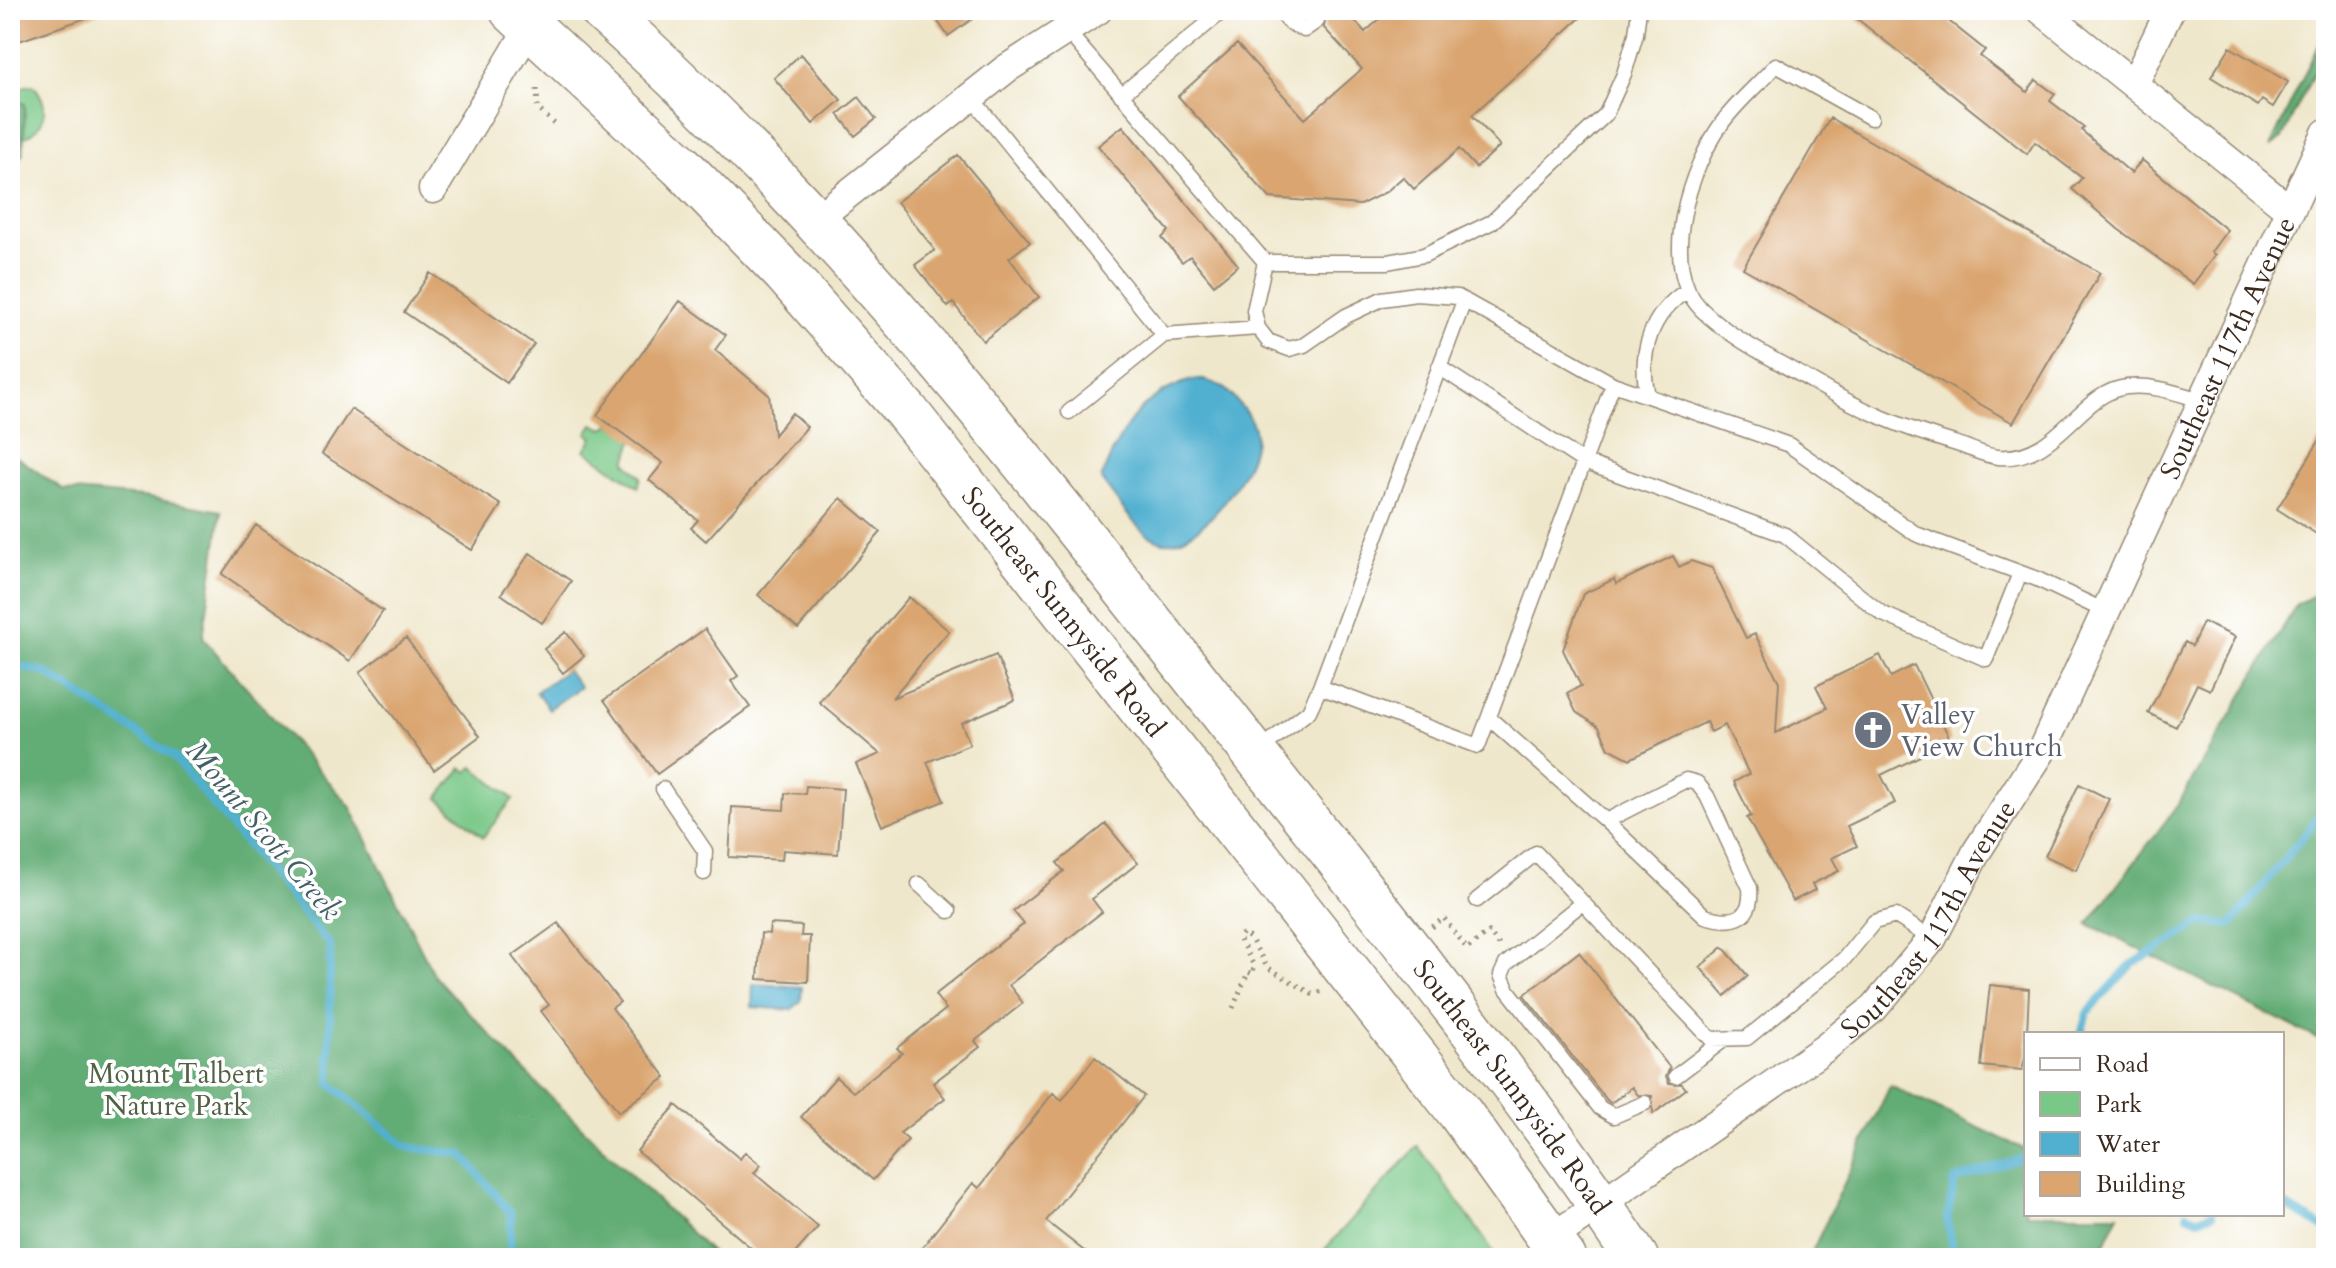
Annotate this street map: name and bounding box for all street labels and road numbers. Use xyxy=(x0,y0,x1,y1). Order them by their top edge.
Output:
street label: Southeast 117th Avenue xyxy=(2151,211,2305,486)
street label: Southeast Sunnyside Road xyxy=(953,479,1174,745)
street label: Southeast 117th Avenue xyxy=(1833,793,2025,1048)
street label: Southeast Sunnyside Road xyxy=(1404,952,1619,1223)

